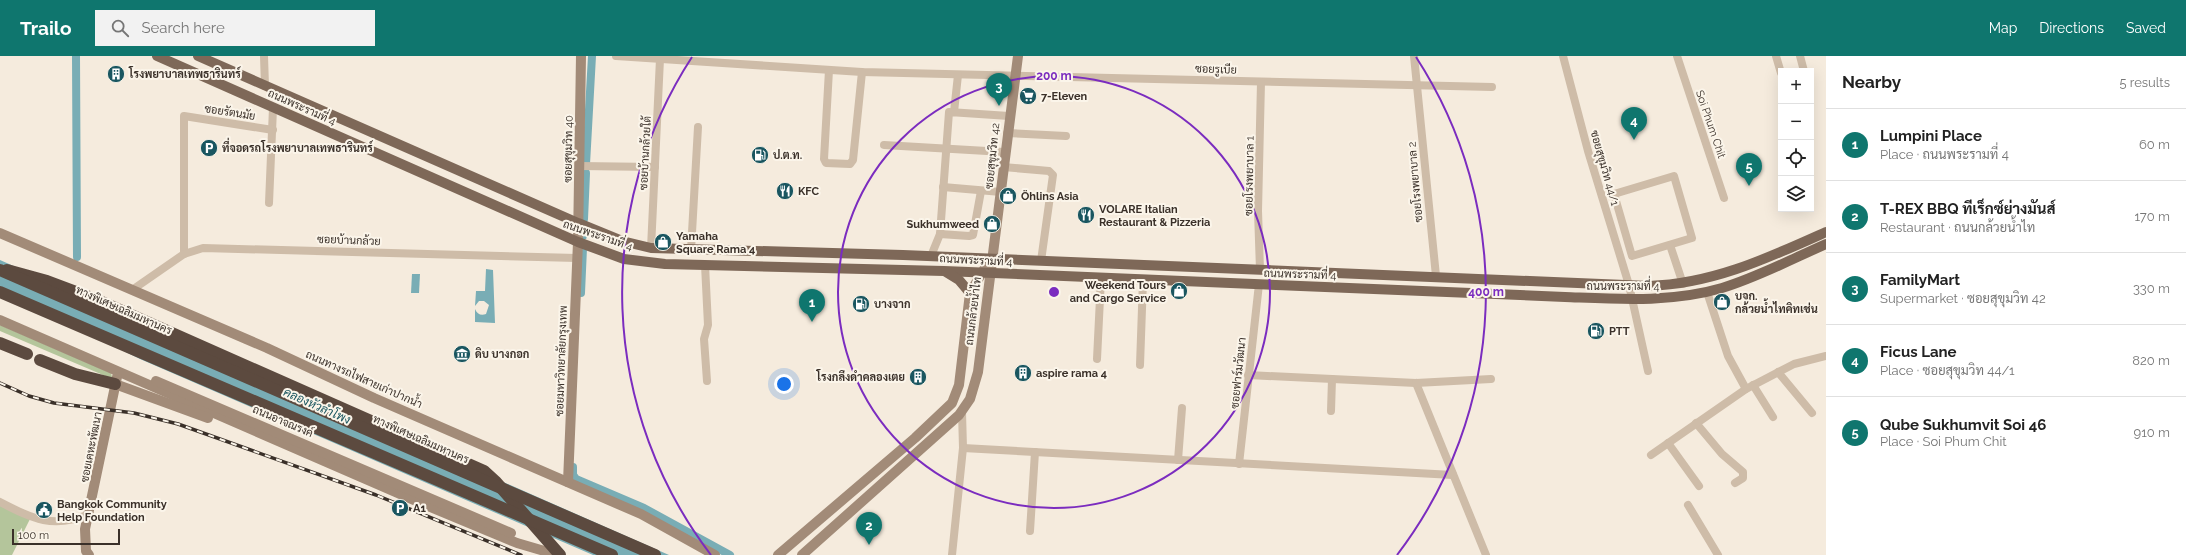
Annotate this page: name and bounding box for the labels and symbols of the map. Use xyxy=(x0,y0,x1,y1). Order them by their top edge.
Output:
street label: ซอยรูเบีย xyxy=(1195,60,1237,78)
building icon: โรงพยาบาลเทพธารินทร์ xyxy=(106,64,126,84)
place label: โรงพยาบาลเทพธารินทร์ xyxy=(128,66,242,81)
text: 200 m xyxy=(1036,69,1072,83)
pin: 3 xyxy=(986,73,1012,106)
street label: ถนนพระรามที่ 4 xyxy=(266,82,340,128)
supermarket icon: 7-Eleven xyxy=(1018,86,1038,106)
street label: Soi Phum Chit xyxy=(1693,88,1728,160)
place label: 7-Eleven xyxy=(1041,90,1087,103)
street label: ซอยรัตนมัย xyxy=(203,101,257,123)
pin: 4 xyxy=(1621,107,1647,140)
street label: ซอยสุขุมวิท 40 xyxy=(561,115,578,183)
street label: ซอยบ้านกล้วยใต้ xyxy=(635,115,654,191)
street label: ซอยสุขุมวิท 42 xyxy=(983,122,1004,190)
street label: ซอยสุขุมวิท 44/1 xyxy=(1586,129,1622,208)
street label: ซอยโรงพยาบาล 1 xyxy=(1240,136,1257,216)
place label: ที่จอดรถโรงพยาบาลเทพธารินทร์ xyxy=(222,137,374,155)
parking icon: ที่จอดรถโรงพยาบาลเทพธารินทร์ xyxy=(199,138,219,158)
street label: ซอยโรงพยาบาล 2 xyxy=(1403,141,1425,223)
fuel station icon: ป.ต.ท. xyxy=(750,145,770,165)
place label: ป.ต.ท. xyxy=(773,149,802,162)
pin: 5 xyxy=(1736,153,1762,186)
restaurant icon: KFC xyxy=(775,181,795,201)
place label: KFC xyxy=(798,185,820,198)
shop icon: Öhlins Asia xyxy=(998,186,1018,206)
place label: Öhlins Asia xyxy=(1021,189,1079,203)
place label: VOLARE Italian Restaurant & Pizzeria xyxy=(1099,203,1210,229)
restaurant icon: VOLARE Italian Restaurant & Pizzeria xyxy=(1076,205,1096,225)
street label: ถนนพระรามที่ 4 xyxy=(561,213,636,253)
shop icon: Sukhumweed xyxy=(982,214,1002,234)
place label: Sukhumweed xyxy=(906,218,979,231)
place label: Yamaha Square Rama 4 xyxy=(676,230,755,256)
street label: ซอยบ้านกล้วย xyxy=(317,232,381,248)
shop icon: Yamaha Square Rama 4 xyxy=(653,232,673,252)
street label: ถนนพระรามที่ 4 xyxy=(939,247,1013,269)
street label: ถนนพระรามที่ 4 xyxy=(1263,262,1337,282)
street label: ถนนกล้วยน้ำไท xyxy=(958,275,984,346)
street label: ถนนพระรามที่ 4 xyxy=(1587,275,1659,293)
place label: Weekend Tours and Cargo Service xyxy=(1070,279,1167,305)
shop icon: Weekend Tours and Cargo Service xyxy=(1169,281,1189,301)
street label: ทางพิเศษเฉลิมมหานคร xyxy=(74,283,174,338)
centre of rings xyxy=(1047,285,1061,299)
text: 400 m xyxy=(1468,285,1504,299)
pin: 1 xyxy=(799,289,825,322)
place label: บจก. กล้วยน้ำไทคิทเช่น xyxy=(1735,290,1818,316)
shop icon: บจก. กล้วยน้ำไทคิทเช่น xyxy=(1712,292,1732,312)
fuel station icon: บางจาก xyxy=(851,294,871,314)
place label: บางจาก xyxy=(874,298,911,311)
street label: ซอยมหาวิทยาลัยกรุงเทพ xyxy=(552,305,572,417)
fuel station icon: PTT xyxy=(1586,321,1606,341)
place label: PTT xyxy=(1609,325,1630,338)
street label: ซอยฟาร์มวัฒนา xyxy=(1226,336,1249,410)
street label: ถนนทางรถไฟสายเก่าปากน้ำ xyxy=(304,343,426,411)
museum icon: ดิบ บางกอก xyxy=(452,344,472,364)
place label: ดิบ บางกอก xyxy=(475,347,529,361)
building icon: aspire rama 4 xyxy=(1013,363,1033,383)
building icon: โรงกลึงดำคลองเตย xyxy=(908,367,928,387)
place label: aspire rama 4 xyxy=(1036,367,1107,380)
place label: โรงกลึงดำคลองเตย xyxy=(816,369,905,384)
your location xyxy=(774,374,794,394)
water label: คลองหัวลำโพง xyxy=(281,384,354,427)
street label: ถนนอาจณรงค์ xyxy=(251,401,316,440)
street label: ซอยเคหะพัฒนา xyxy=(77,410,105,484)
street label: ทางพิเศษเฉลิมมหานคร xyxy=(371,412,471,467)
place label: Bangkok Community Help Foundation xyxy=(57,498,167,524)
parking icon: A1 xyxy=(390,498,410,518)
public building icon: Bangkok Community Help Foundation xyxy=(34,500,54,520)
place label: A1 xyxy=(413,502,426,515)
pin: 2 xyxy=(856,512,882,545)
scale bar xyxy=(12,527,120,546)

